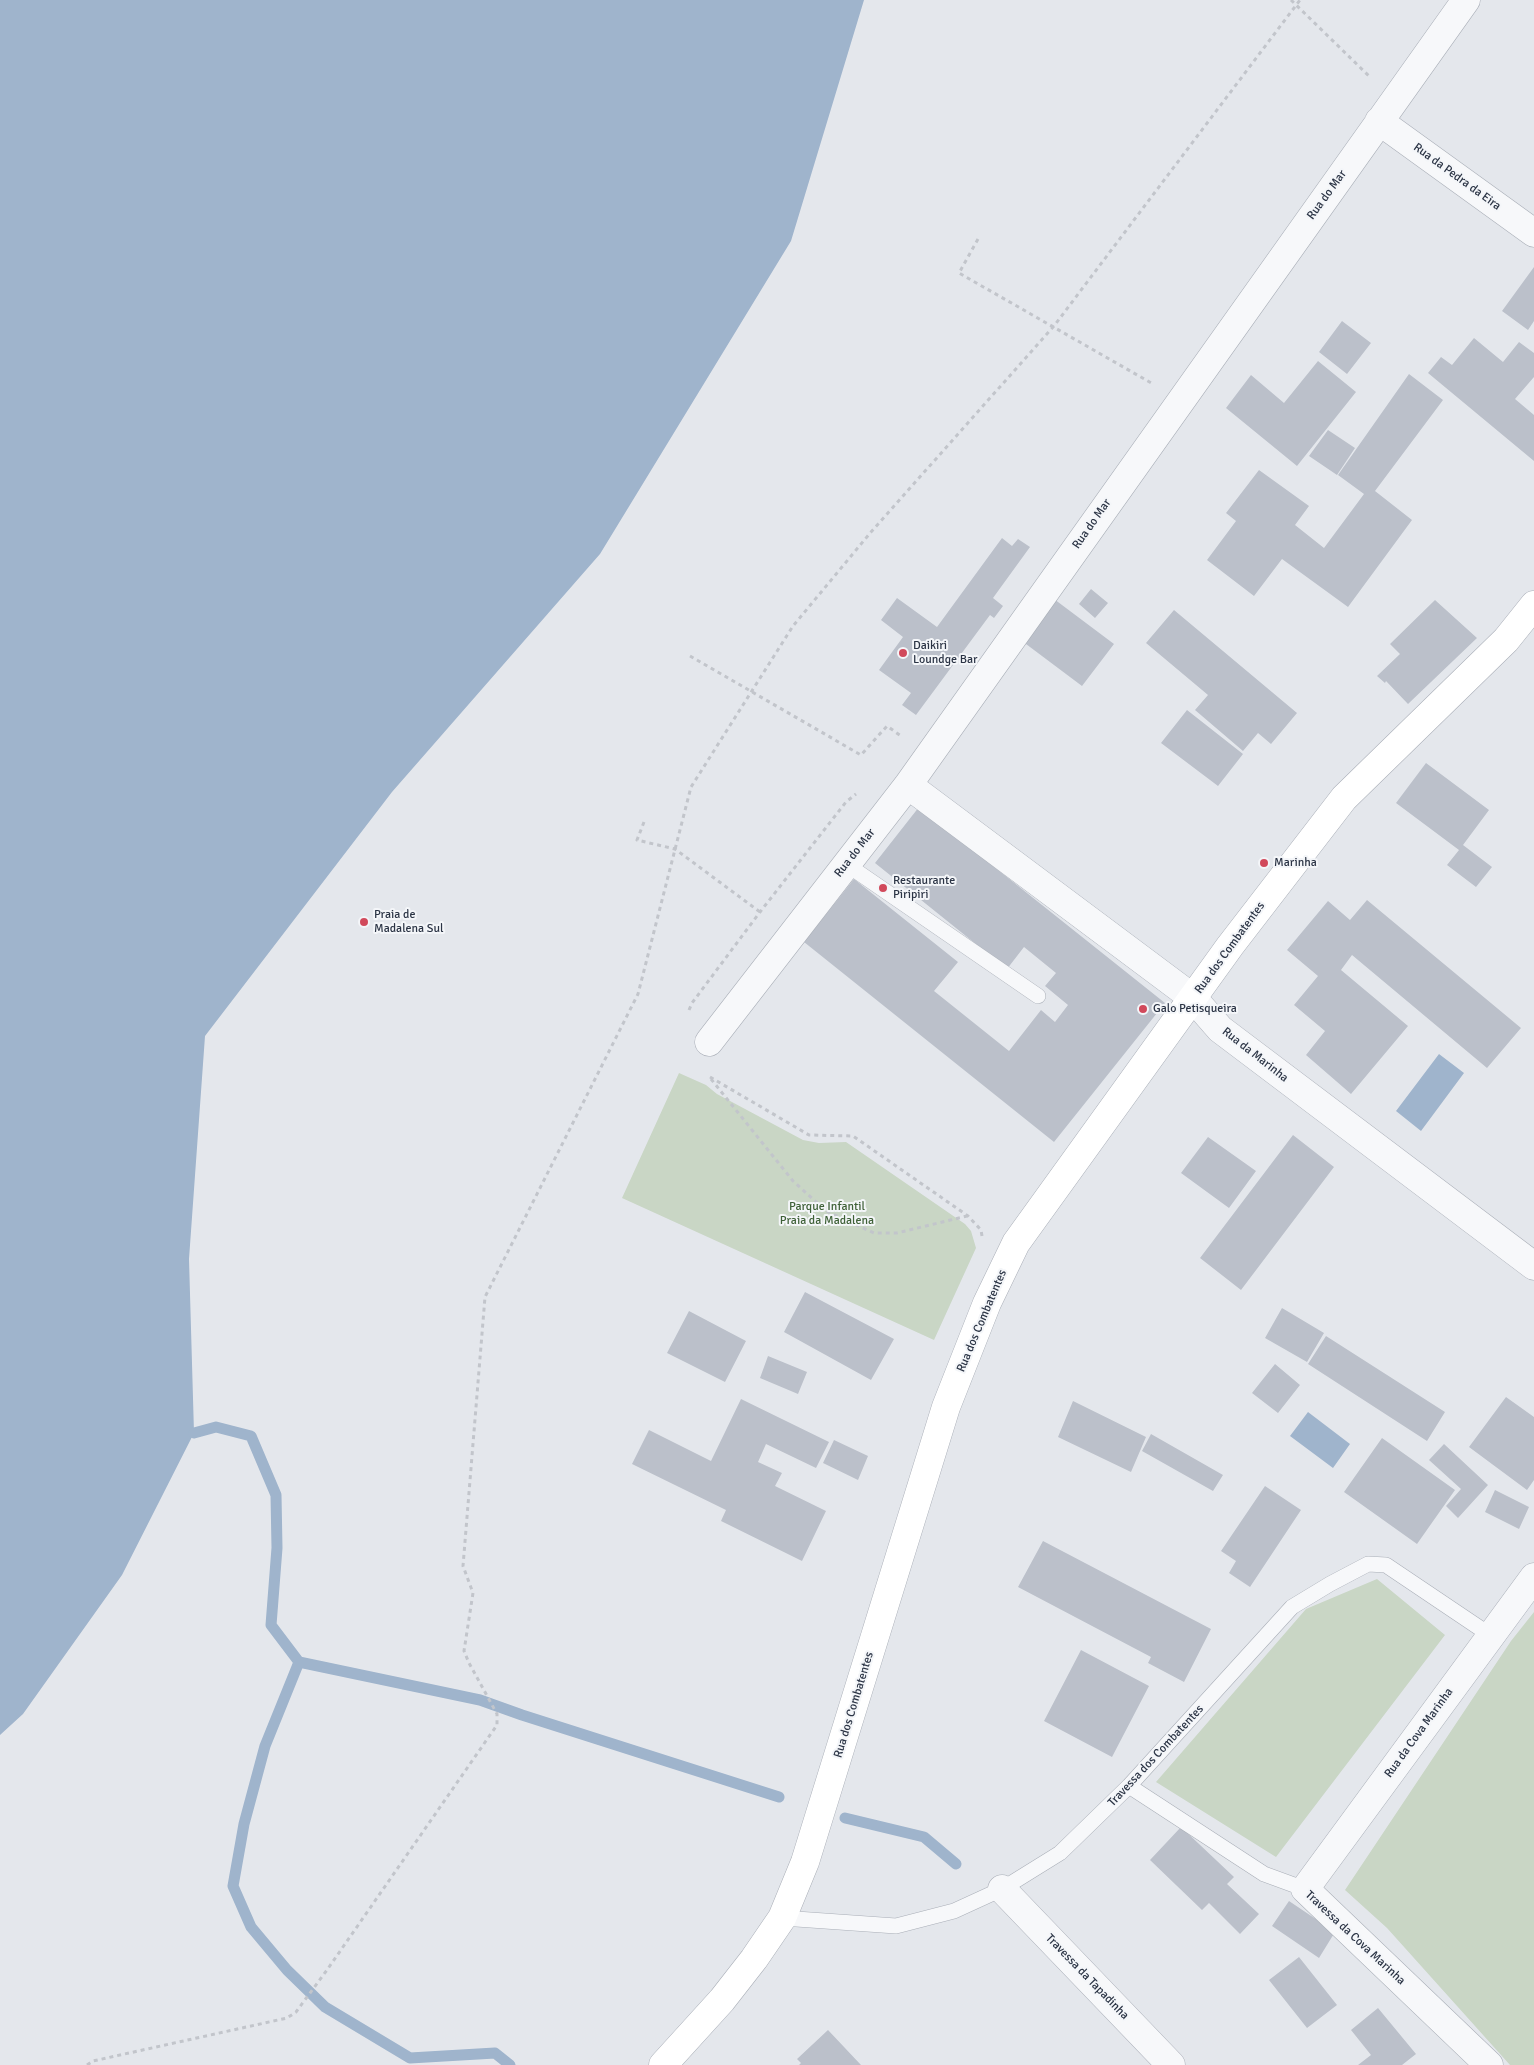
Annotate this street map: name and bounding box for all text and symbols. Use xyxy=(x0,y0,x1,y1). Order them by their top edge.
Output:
street label: Rua da Pedra da Eira xyxy=(1410,140,1504,214)
street label: Rua do Mar xyxy=(1304,167,1350,223)
street label: Rua do Mar xyxy=(1070,496,1114,552)
place label: Daikiri Loundge Bar xyxy=(913,639,977,667)
marker: Daikiri Loundge Bar xyxy=(897,647,909,659)
street label: Rua do Mar xyxy=(832,826,878,880)
place label: Marinha xyxy=(1274,856,1317,870)
marker: Marinha xyxy=(1258,857,1270,869)
place label: Restaurante Piripiri xyxy=(893,874,955,902)
marker: Restaurante Piripiri xyxy=(877,882,889,894)
street label: Rua dos Combatentes xyxy=(1192,899,1268,997)
place label: Praia de Madalena Sul xyxy=(374,908,444,936)
marker: Praia de Madalena Sul xyxy=(358,916,370,928)
place label: Galo Petisqueira xyxy=(1153,1002,1237,1016)
marker: Galo Petisqueira xyxy=(1137,1003,1149,1015)
street label: Rua da Marinha xyxy=(1219,1025,1291,1085)
park label: Parque Infantil Praia da Madalena xyxy=(780,1200,874,1228)
street label: Rua dos Combatentes xyxy=(954,1268,1010,1374)
street label: Rua dos Combatentes xyxy=(831,1650,877,1760)
street label: Rua da Cova Marinha xyxy=(1382,1685,1456,1781)
street label: Travessa dos Combatentes xyxy=(1105,1702,1207,1810)
street label: Travessa da Cova Marinha xyxy=(1302,1888,1408,1988)
street label: Travessa da Tapadinha xyxy=(1042,1931,1132,2023)

